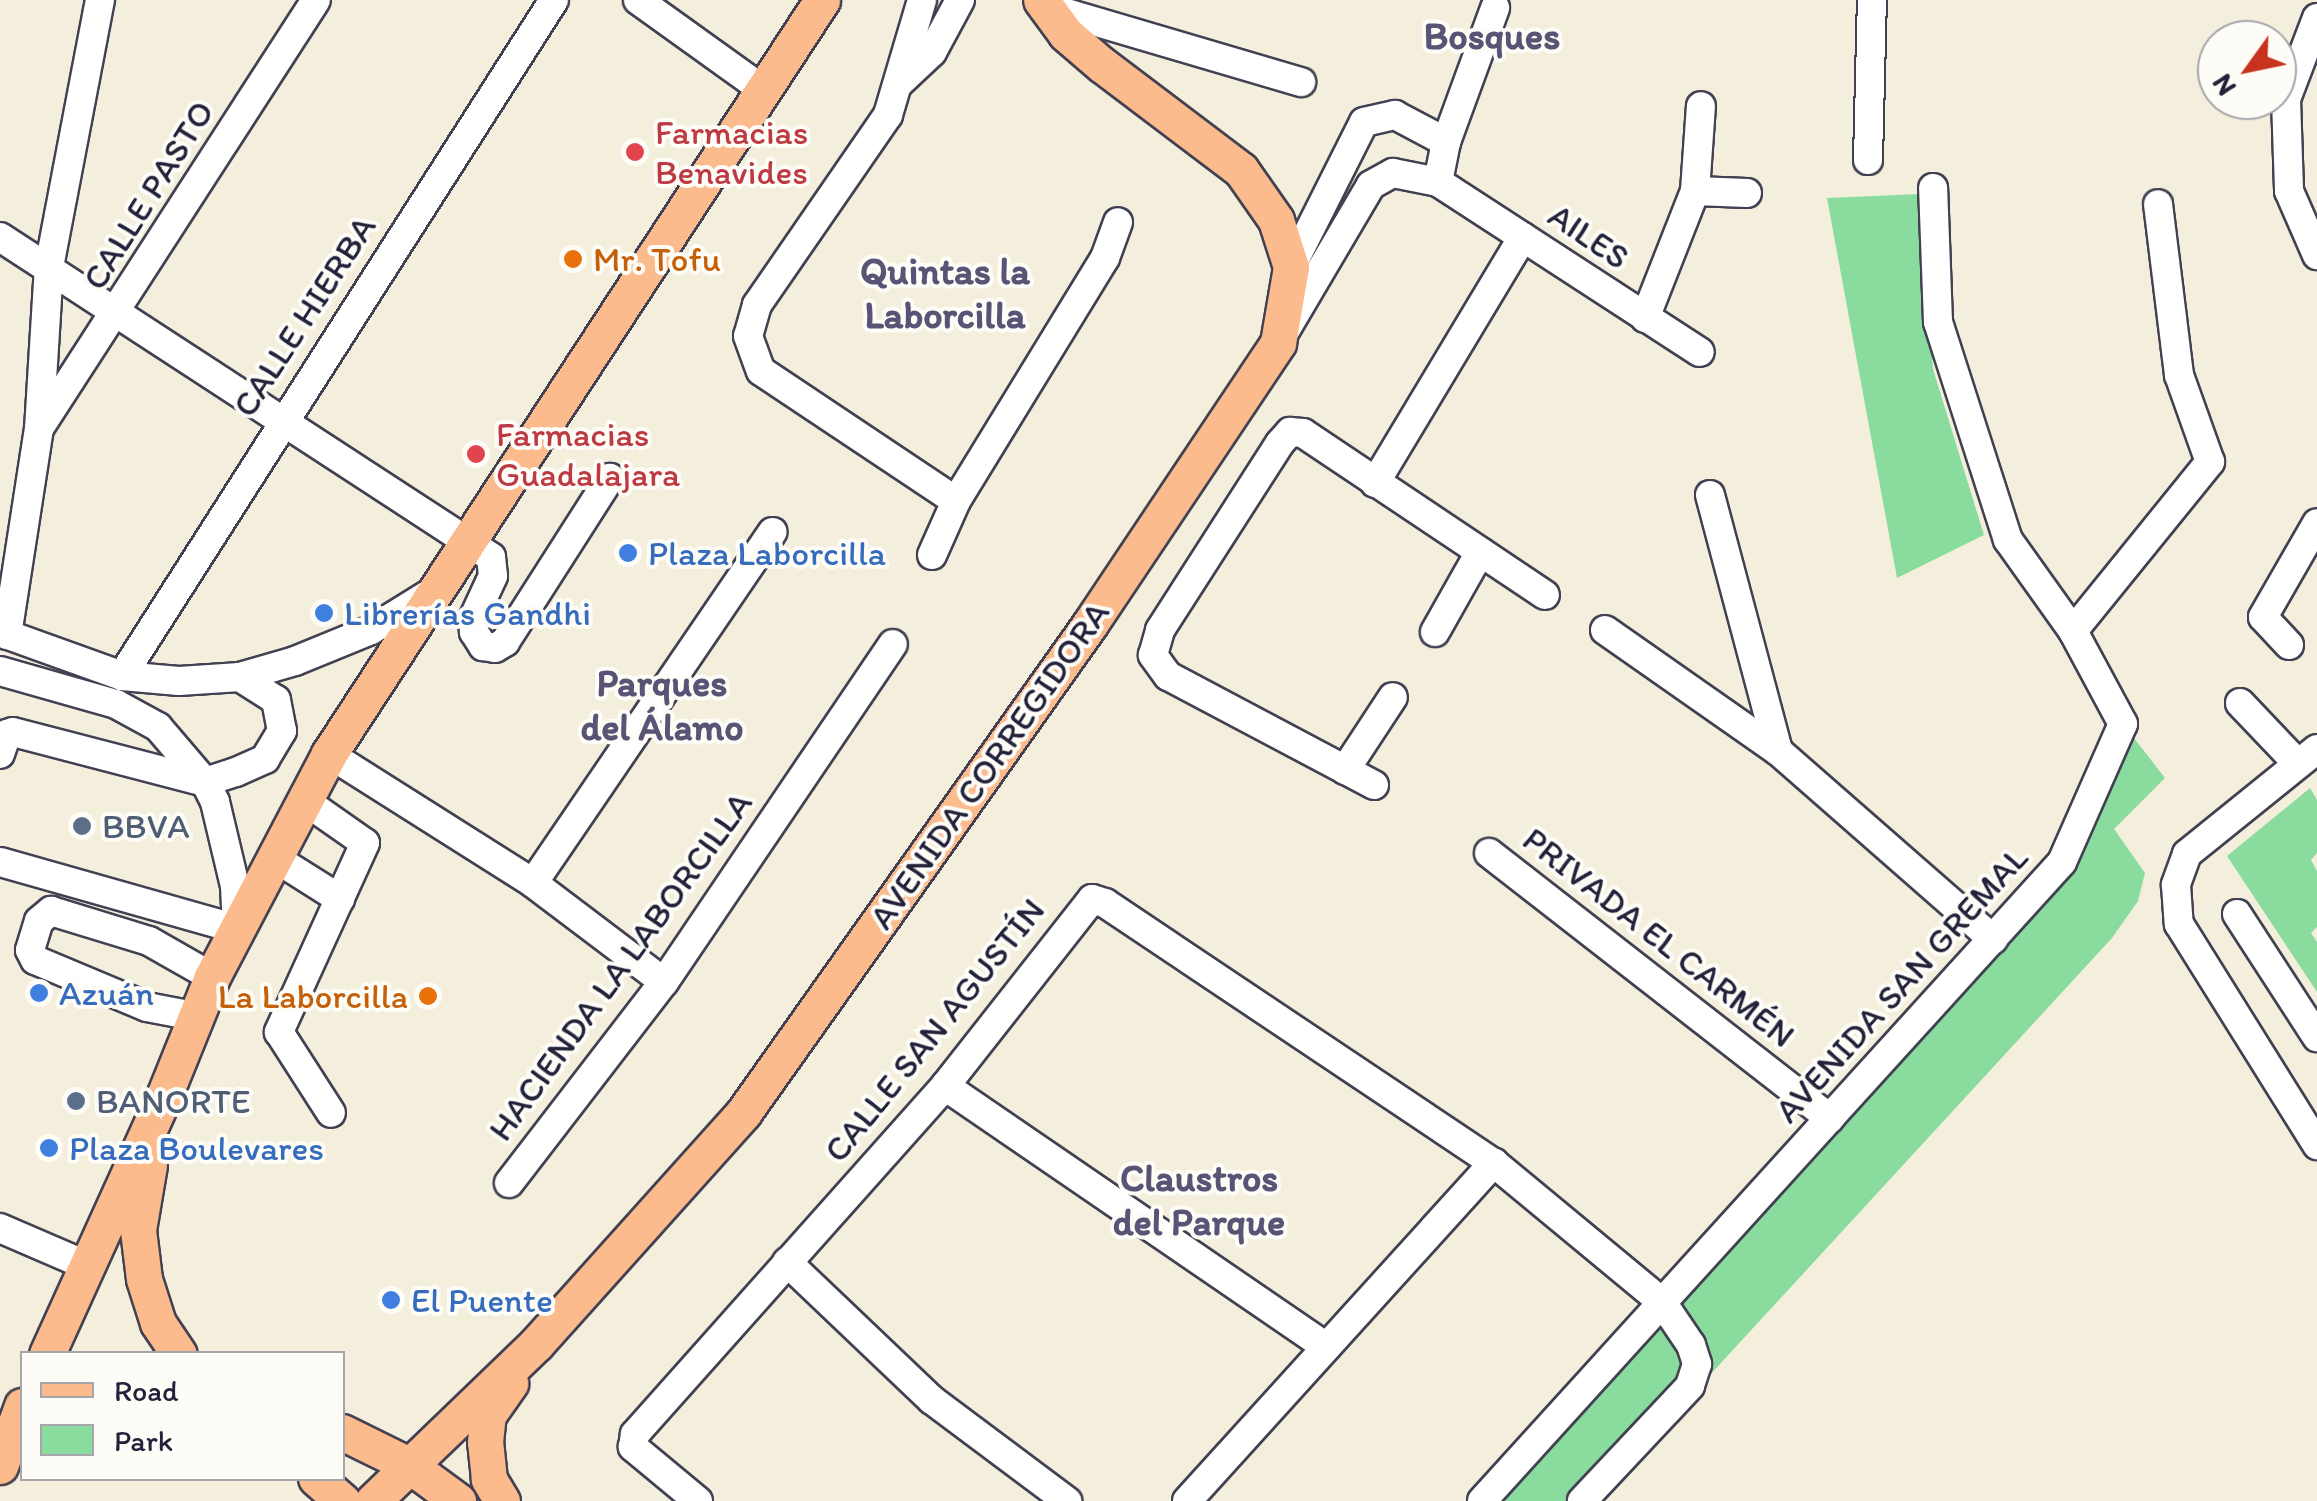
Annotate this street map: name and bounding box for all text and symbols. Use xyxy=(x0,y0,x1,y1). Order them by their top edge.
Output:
district label: Bosques xyxy=(1424,14,1560,60)
north arrow xyxy=(2197,20,2297,120)
text: N xyxy=(2204,68,2243,102)
street label: CALLE PASTO xyxy=(74,93,222,297)
place label: Farmacias Benavides xyxy=(655,111,808,193)
marker: Farmacias Benavides xyxy=(624,141,646,163)
street label: AILES xyxy=(1541,194,1637,278)
street label: CALLE HIERBA xyxy=(223,207,385,425)
place label: Mr. Tofu xyxy=(593,238,717,280)
marker: Mr. Tofu xyxy=(562,248,584,270)
district label: Quintas la Laborcilla xyxy=(860,249,1030,338)
place label: Farmacias Guadalajara xyxy=(496,413,680,495)
marker: Farmacias Guadalajara xyxy=(465,443,487,465)
place label: Plaza Laborcilla xyxy=(648,532,886,574)
marker: Plaza Laborcilla xyxy=(617,542,639,564)
place label: Librerías Gandhi xyxy=(344,592,592,634)
street label: AVENIDA CORREGIDORA xyxy=(860,593,1118,937)
marker: Librerías Gandhi xyxy=(313,602,335,624)
district label: Parques del Álamo xyxy=(581,661,743,751)
street label: HACIENDA LA LABORCILLA xyxy=(478,782,762,1150)
place label: BBVA xyxy=(102,805,190,847)
marker: BBVA xyxy=(71,815,93,837)
street label: PRIVADA EL CARMÉN xyxy=(1515,818,1803,1056)
street label: AVENIDA SAN GREMAL xyxy=(1766,837,2036,1131)
street label: CALLE SAN AGUSTÍN xyxy=(815,890,1053,1170)
place label: Azuán xyxy=(59,972,154,1014)
place label: La Laborcilla xyxy=(216,975,408,1017)
marker: Azuán xyxy=(28,982,50,1004)
marker: La Laborcilla xyxy=(417,985,439,1007)
place label: BANORTE xyxy=(96,1080,250,1122)
marker: BANORTE xyxy=(65,1090,87,1112)
place label: Plaza Boulevares xyxy=(69,1127,325,1169)
marker: Plaza Boulevares xyxy=(38,1137,60,1159)
district label: Claustros del Parque xyxy=(1113,1156,1285,1246)
place label: El Puente xyxy=(411,1279,554,1321)
marker: El Puente xyxy=(380,1289,402,1311)
legend xyxy=(20,1351,345,1481)
text: Road xyxy=(114,1372,179,1409)
text: Park xyxy=(114,1422,173,1459)

